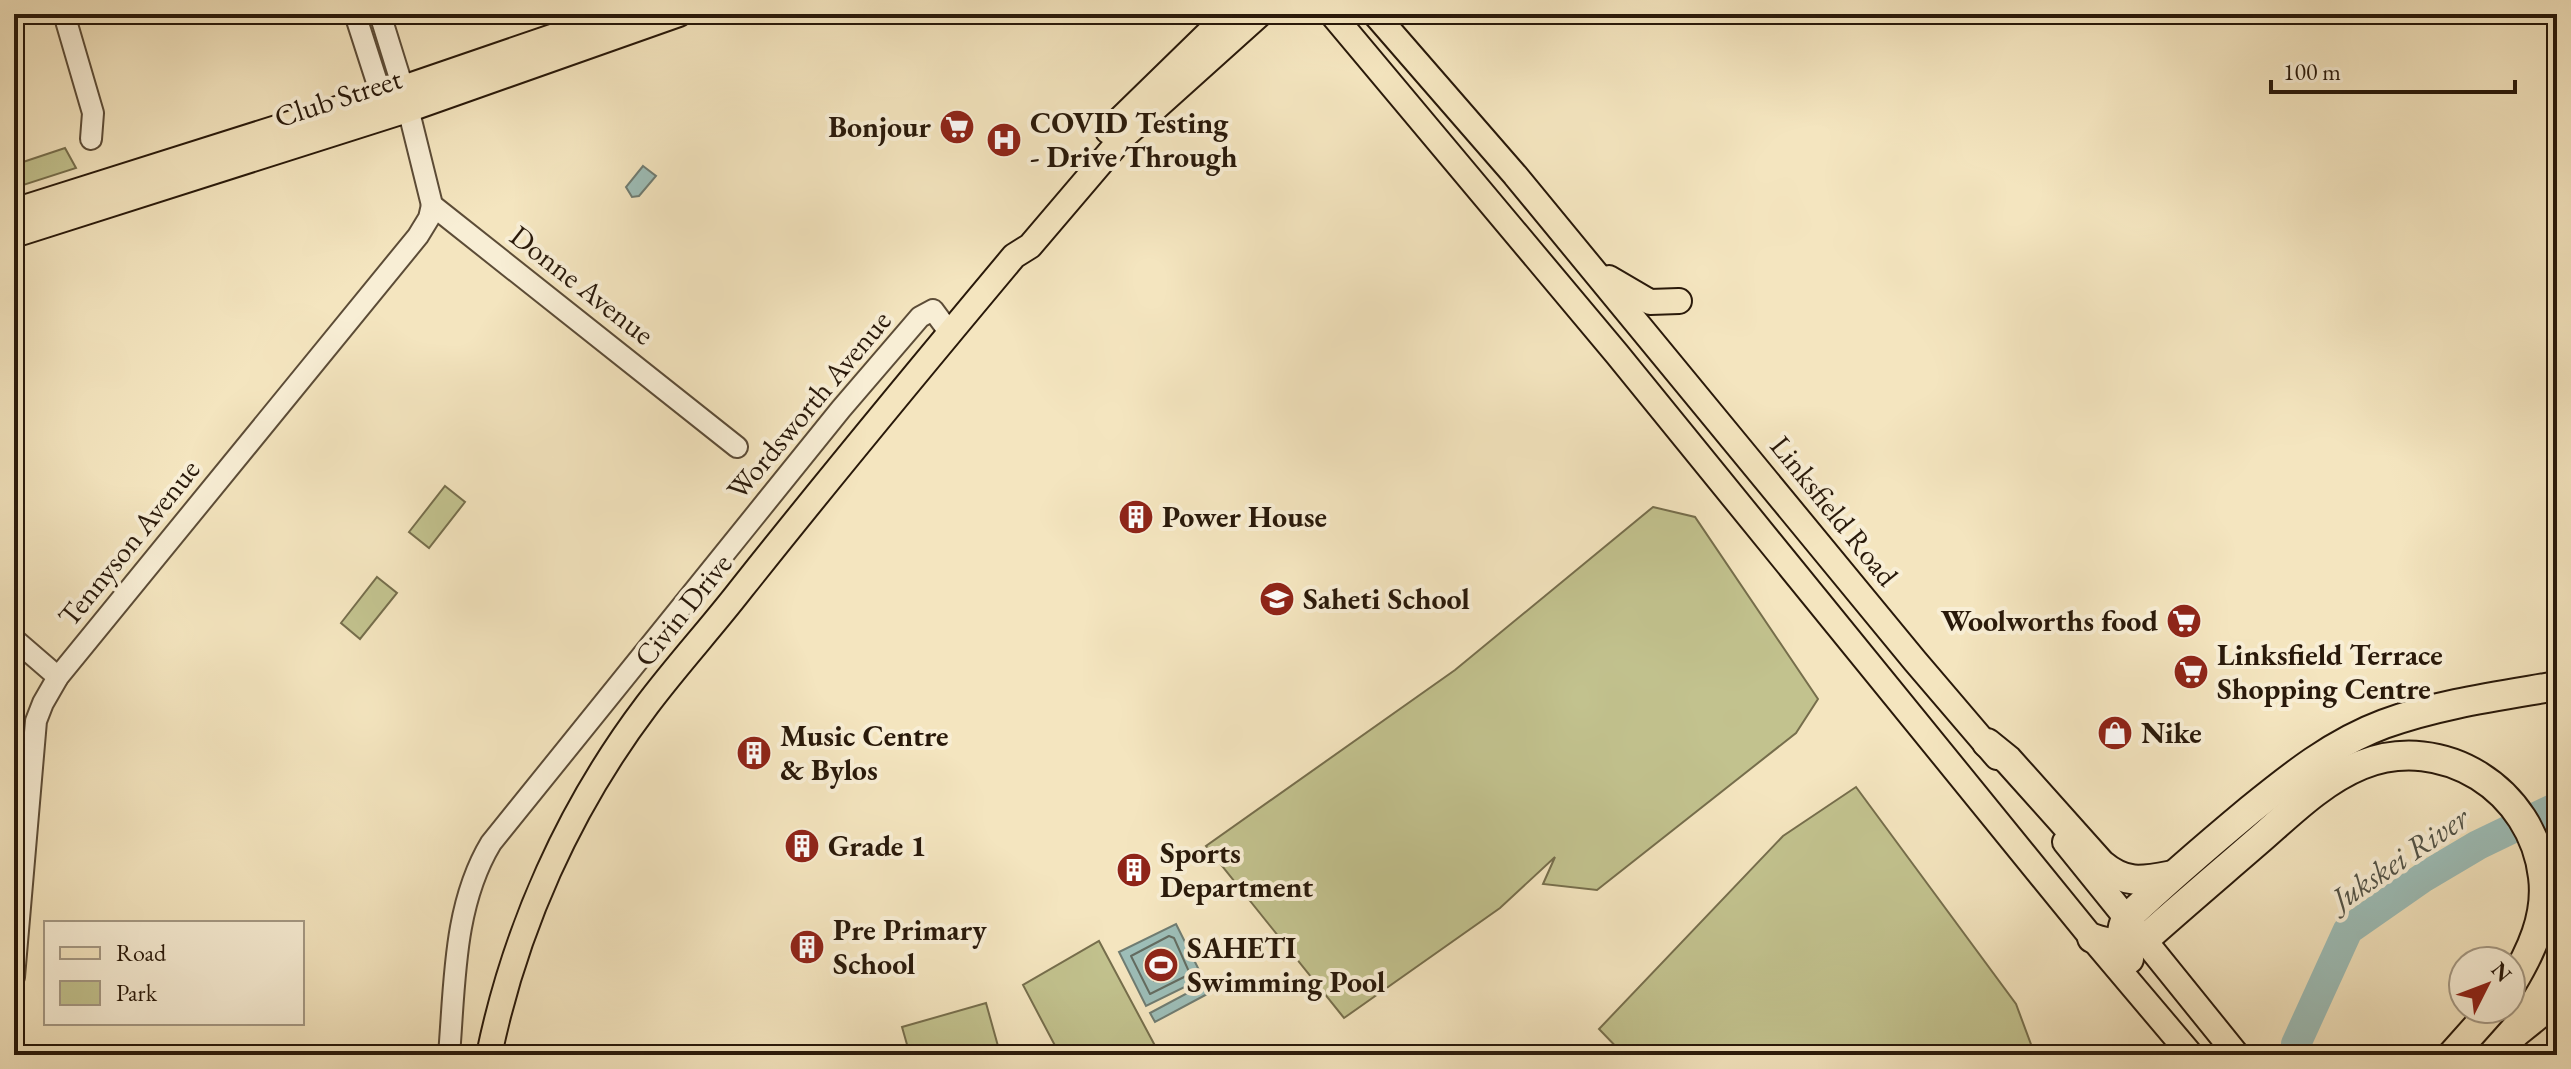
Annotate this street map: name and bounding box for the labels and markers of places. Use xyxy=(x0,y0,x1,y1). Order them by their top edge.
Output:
place label: COVID Testing - Drive Through xyxy=(1030,103,1238,176)
place label: Bonjour xyxy=(828,107,932,146)
supermarket icon: Bonjour xyxy=(938,108,976,146)
hospital icon: COVID Testing - Drive Through xyxy=(985,121,1023,159)
place label: Power House xyxy=(1162,497,1327,536)
building icon: Power House xyxy=(1117,498,1155,536)
place label: Saheti School xyxy=(1303,579,1470,618)
school or university icon: Saheti School xyxy=(1258,580,1296,618)
place label: Woolworths food xyxy=(1941,601,2158,640)
supermarket icon: Woolworths food xyxy=(2165,602,2203,640)
place label: Linksfield Terrace Shopping Centre xyxy=(2217,635,2443,708)
supermarket icon: Linksfield Terrace Shopping Centre xyxy=(2172,653,2210,691)
place label: Nike xyxy=(2141,713,2202,752)
shop icon: Nike xyxy=(2096,714,2134,752)
place label: Music Centre & Bylos xyxy=(780,716,948,789)
building icon: Music Centre & Bylos xyxy=(735,734,773,772)
place label: Grade 1 xyxy=(828,826,926,865)
building icon: Grade 1 xyxy=(783,827,821,865)
place label: Sports Department xyxy=(1160,833,1314,906)
building icon: Sports Department xyxy=(1115,851,1153,889)
place label: Pre Primary School xyxy=(833,910,987,983)
building icon: Pre Primary School xyxy=(788,928,826,966)
place label: SAHETI Swimming Pool xyxy=(1187,928,1386,1001)
sports icon: SAHETI Swimming Pool xyxy=(1142,946,1180,984)

